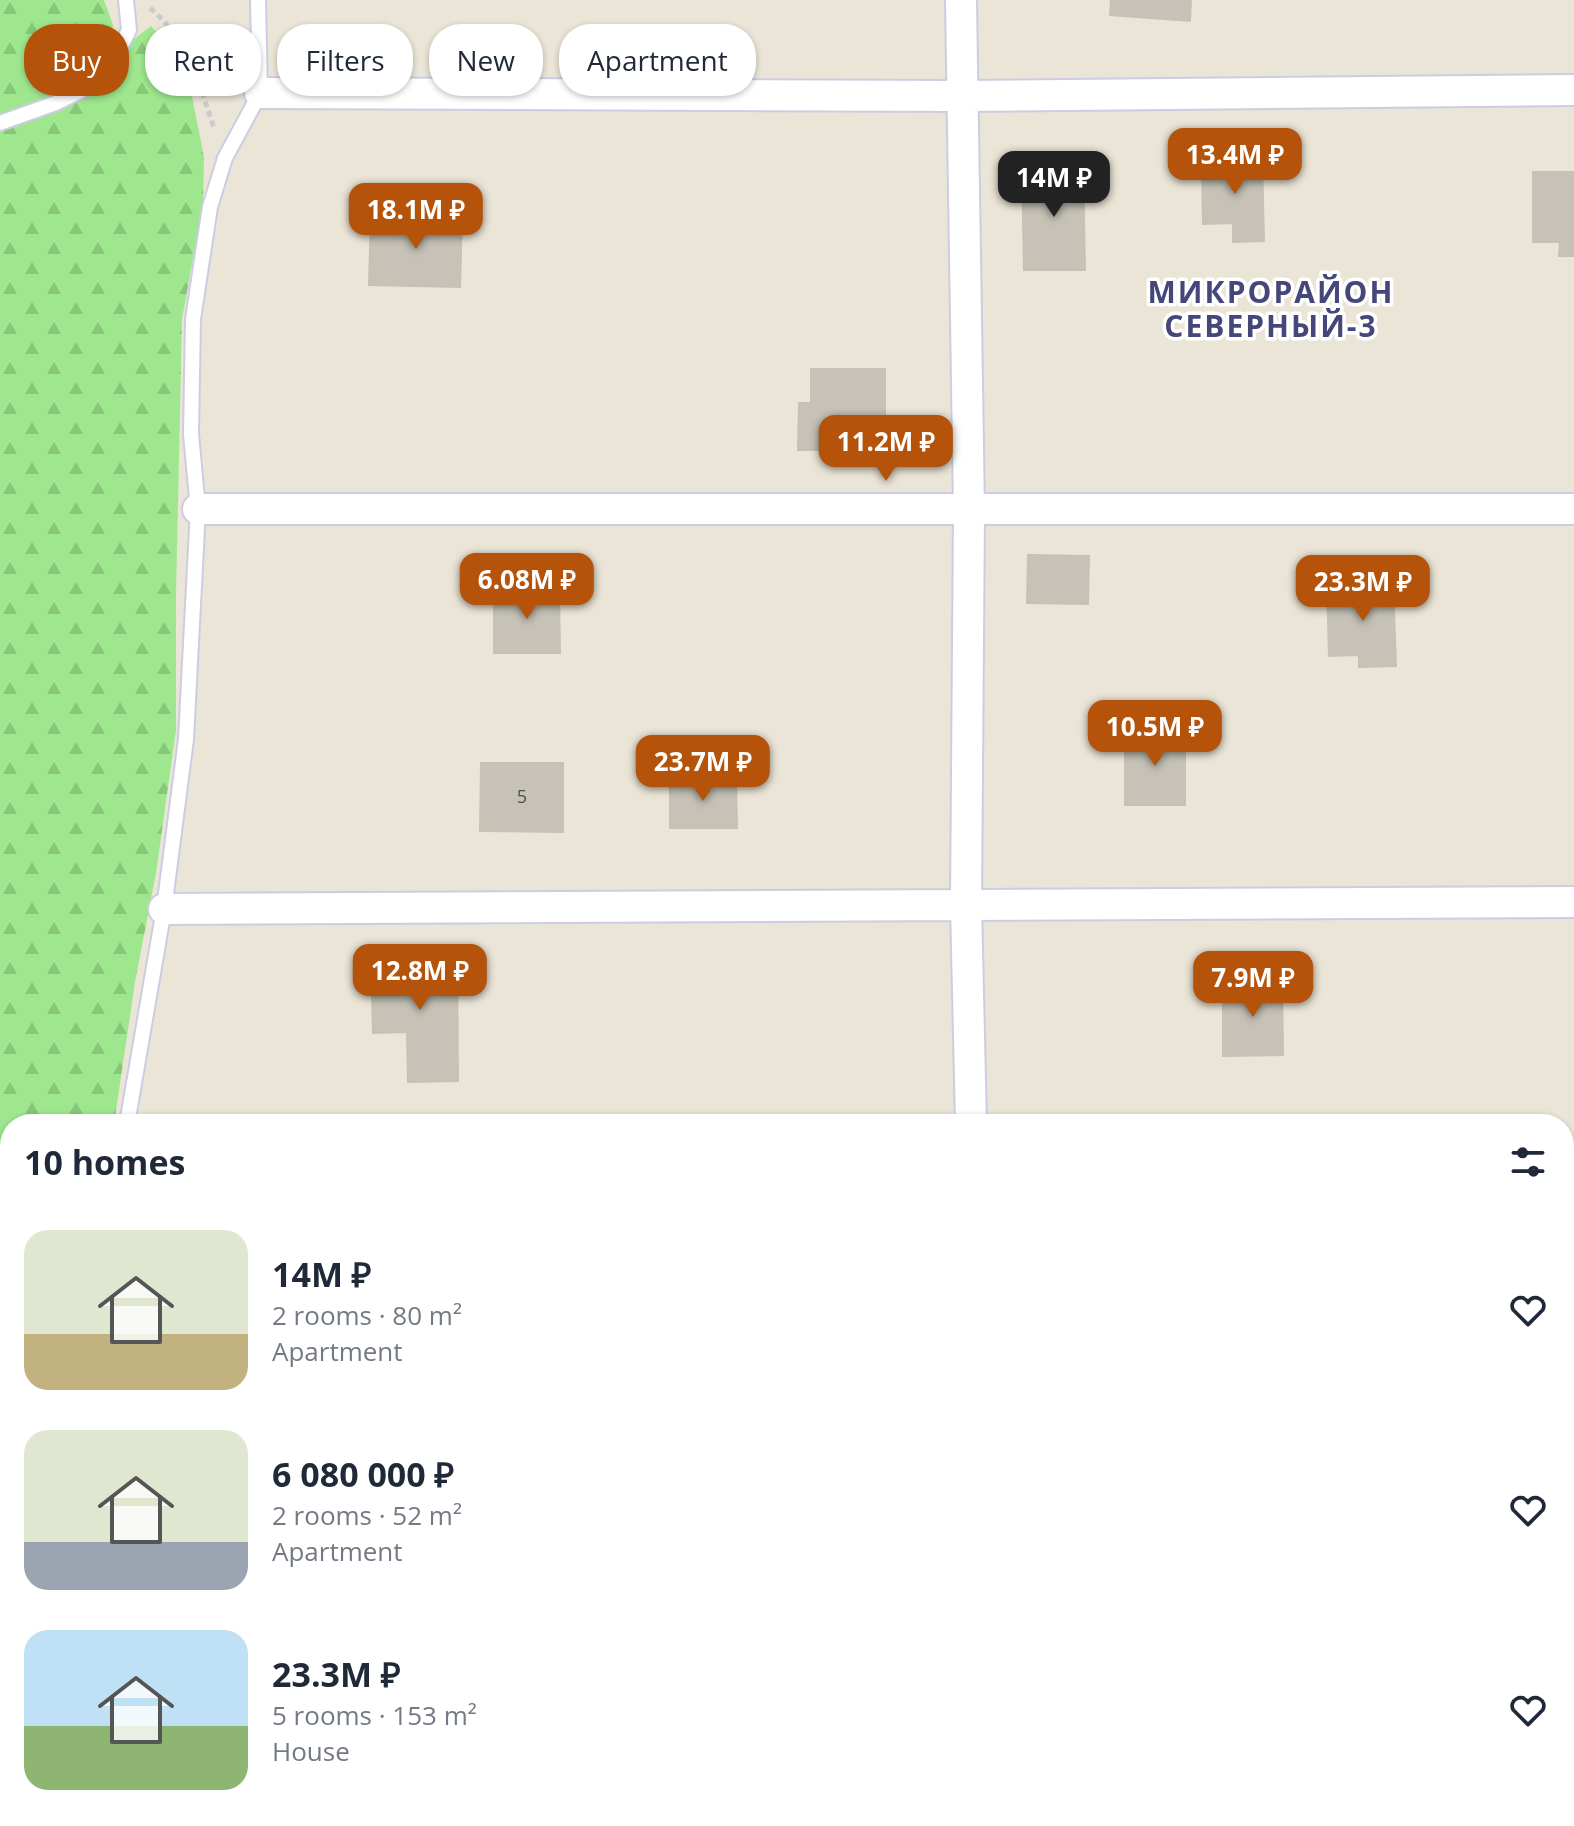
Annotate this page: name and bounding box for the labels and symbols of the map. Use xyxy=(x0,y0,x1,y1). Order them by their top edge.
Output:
pin: 13.4M ₽ xyxy=(1161,128,1309,196)
pin: 14M ₽ xyxy=(998,151,1110,219)
pin: 18.1M ₽ xyxy=(342,183,490,251)
district label: МИКРОРАЙОН СЕВЕРНЫЙ-3 xyxy=(1148,271,1394,346)
pin: 11.2M ₽ xyxy=(812,415,960,483)
pin: 6.08M ₽ xyxy=(453,553,601,621)
pin: 23.3M ₽ xyxy=(1289,555,1437,623)
pin: 10.5M ₽ xyxy=(1081,700,1229,768)
pin: 23.7M ₽ xyxy=(629,735,777,803)
house number: 5 xyxy=(517,784,527,808)
pin: 12.8M ₽ xyxy=(346,944,494,1012)
pin: 7.9M ₽ xyxy=(1188,951,1318,1019)

